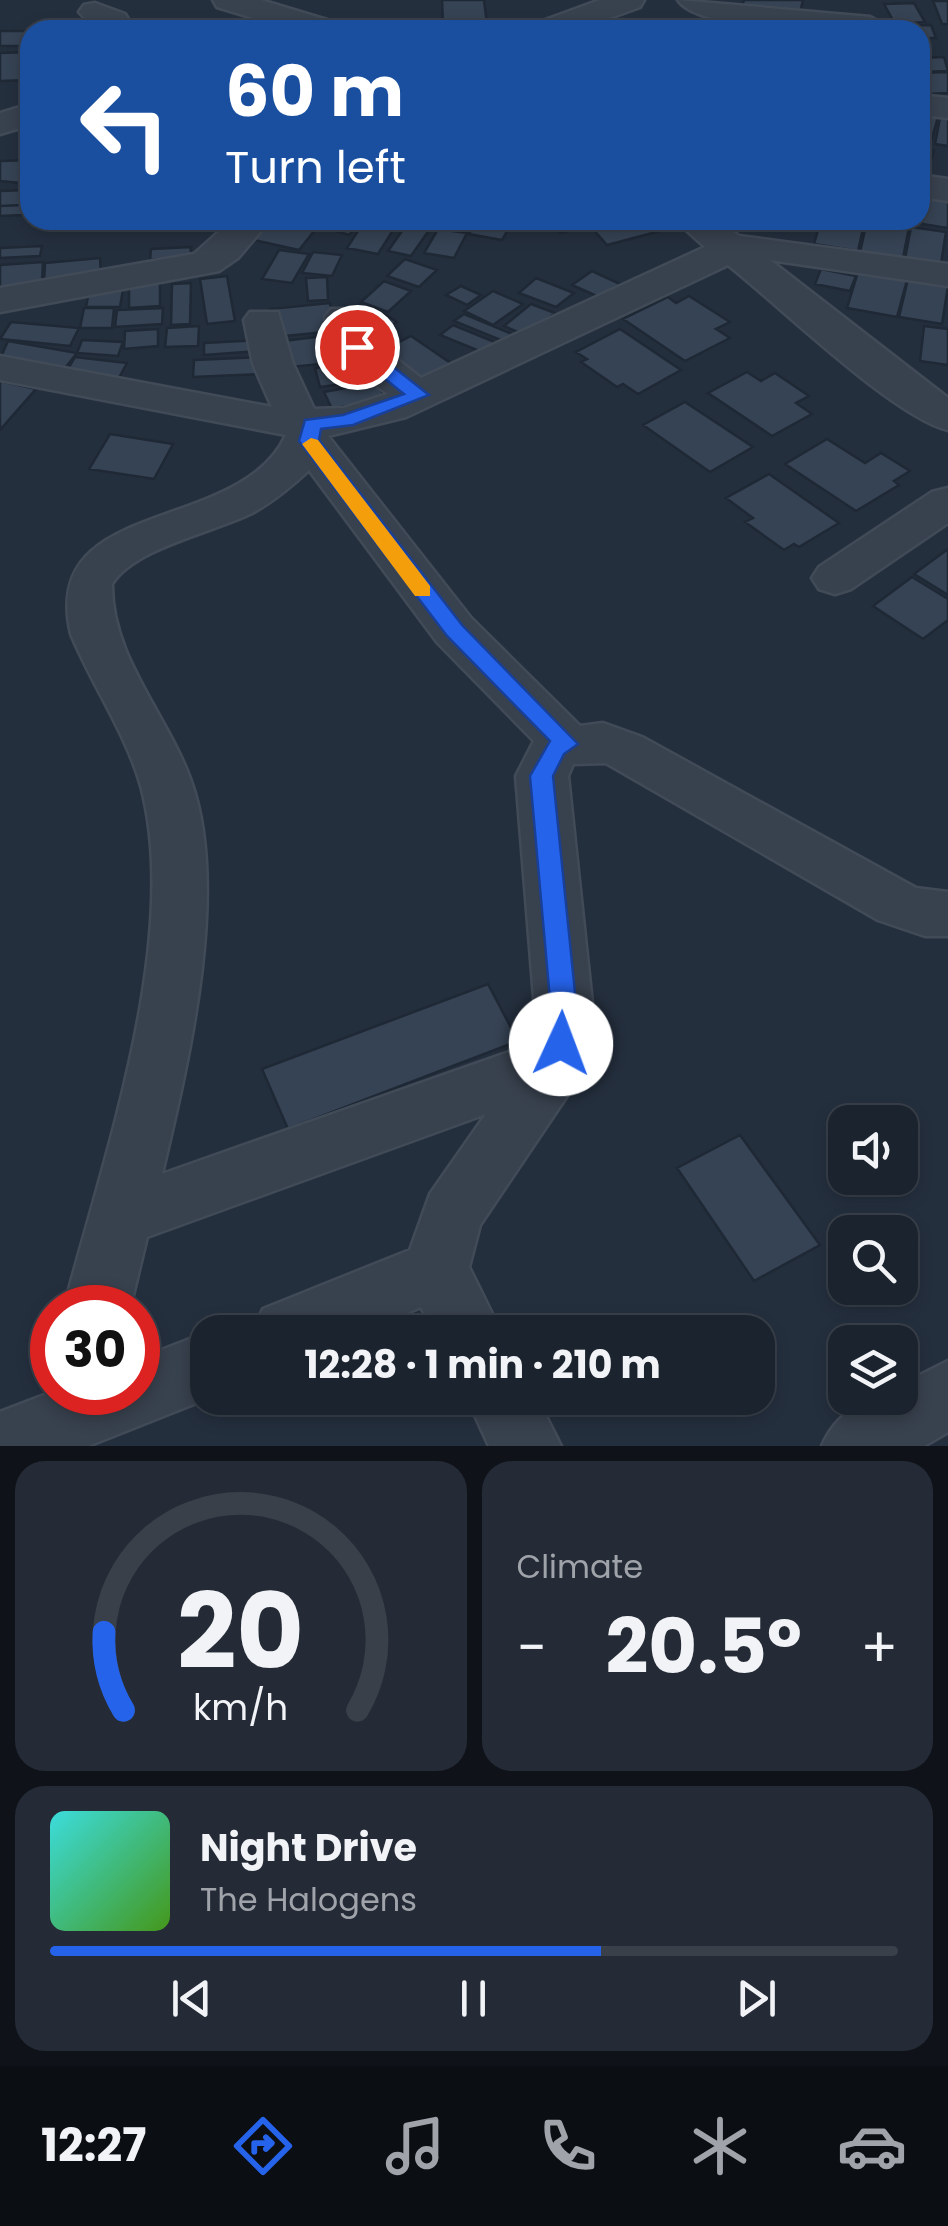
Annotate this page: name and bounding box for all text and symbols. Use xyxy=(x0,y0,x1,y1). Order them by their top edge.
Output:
text: 60 m xyxy=(225,42,404,141)
icon: left xyxy=(60,60,190,190)
text: Turn left xyxy=(225,136,406,199)
pin xyxy=(315,305,400,390)
icon: arrive xyxy=(330,320,385,375)
position arrow xyxy=(509,992,613,1096)
map controls xyxy=(828,1105,918,1415)
button: sound xyxy=(828,1105,918,1195)
button: search xyxy=(828,1215,918,1305)
speed limit sign: 30 xyxy=(30,1285,160,1415)
button: layers xyxy=(828,1325,918,1415)
text: 12:28 · 1 min · 210 m xyxy=(304,1338,661,1391)
text: Climate xyxy=(517,1544,643,1589)
text: 20 xyxy=(177,1559,304,1704)
text: 20.5° xyxy=(605,1594,802,1699)
text: − xyxy=(517,1609,547,1686)
text: + xyxy=(860,1609,898,1686)
text: km/h xyxy=(193,1682,288,1733)
text: Night Drive xyxy=(200,1821,417,1874)
text: The Halogens xyxy=(200,1877,417,1922)
icon: previous xyxy=(164,1971,219,2026)
icon: pause xyxy=(446,1971,501,2026)
icon: next xyxy=(729,1971,784,2026)
icon: directions xyxy=(228,2111,298,2181)
icon: music xyxy=(380,2111,450,2181)
icon: phone xyxy=(533,2111,603,2181)
icon: climate xyxy=(685,2111,755,2181)
icon: car xyxy=(837,2111,907,2181)
text: 12:27 xyxy=(41,2114,146,2177)

